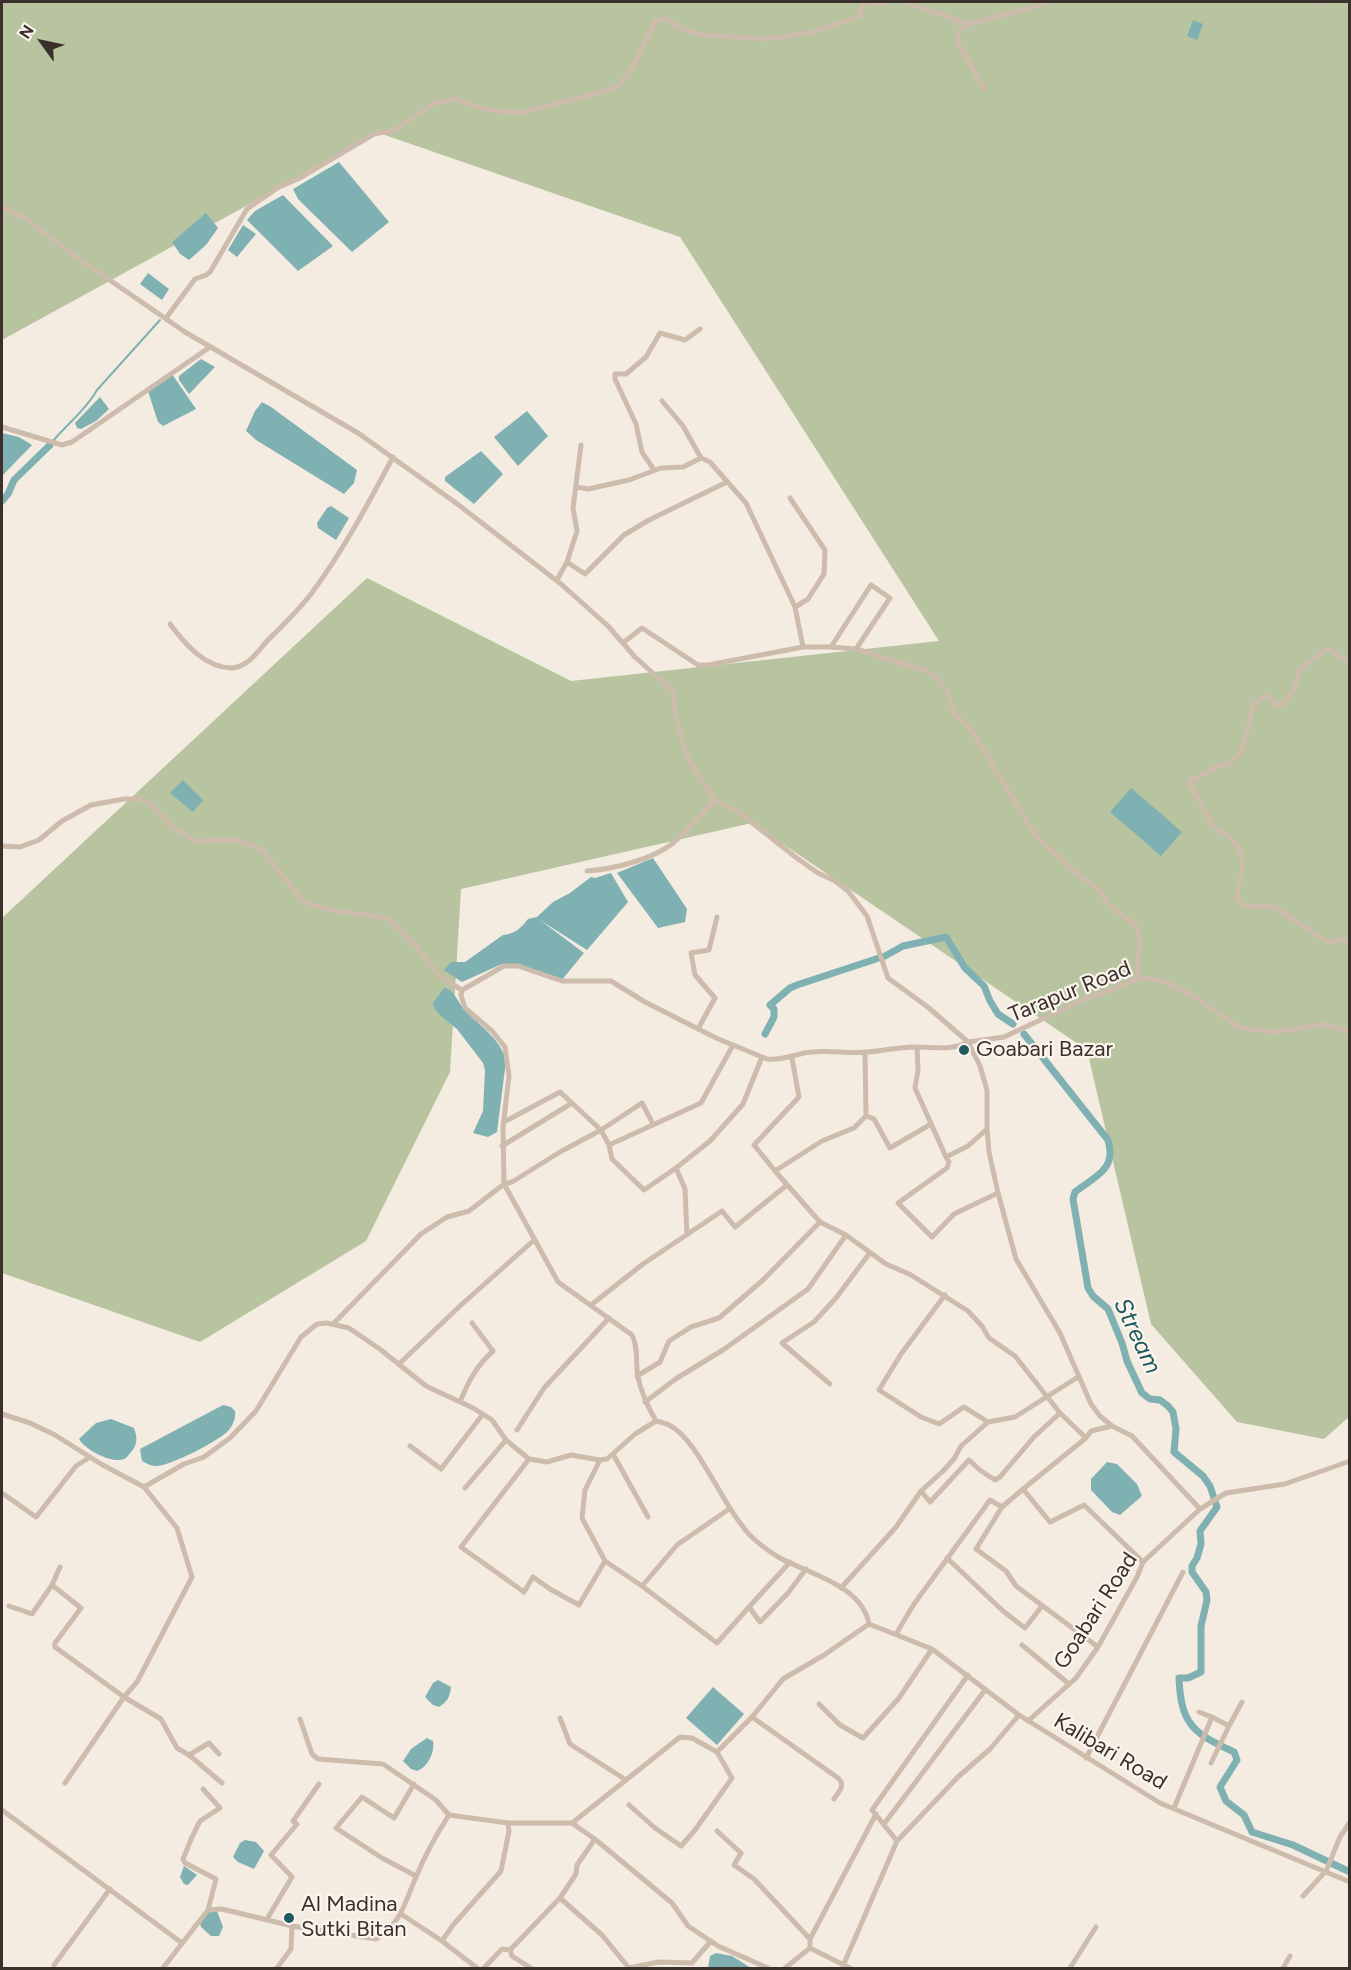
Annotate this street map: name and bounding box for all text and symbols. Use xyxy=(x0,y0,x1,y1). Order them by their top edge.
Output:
north arrow xyxy=(12,12,72,72)
text: N xyxy=(15,22,38,42)
street label: Tarapur Road xyxy=(1005,956,1135,1028)
place label: Goabari Bazar xyxy=(976,1037,1113,1063)
marker: Goabari Bazar xyxy=(957,1043,971,1057)
water label: Stream xyxy=(1107,1294,1167,1378)
street label: Goabari Road xyxy=(1049,1548,1143,1674)
street label: Kalibari Road xyxy=(1049,1708,1171,1796)
place label: Al Madina Sutki Bitan xyxy=(301,1892,407,1944)
marker: Al Madina Sutki Bitan xyxy=(282,1911,296,1925)

